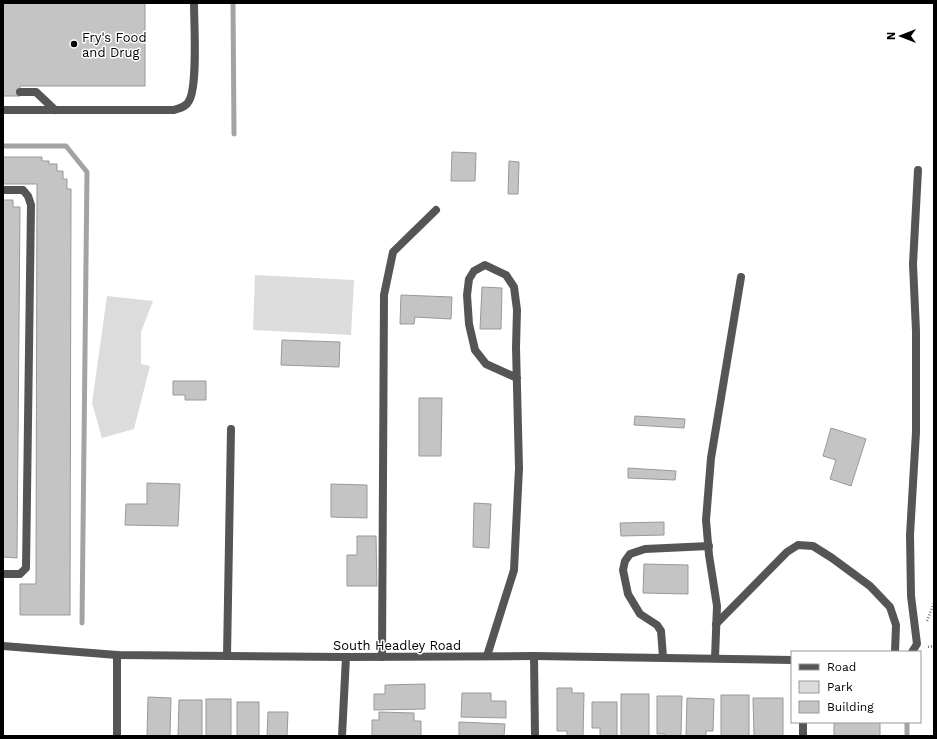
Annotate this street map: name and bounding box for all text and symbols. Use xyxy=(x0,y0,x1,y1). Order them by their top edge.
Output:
north arrow xyxy=(881,16,921,56)
place label: Fry's Food and Drug xyxy=(82,30,147,60)
text: N xyxy=(885,32,898,40)
marker: Fry's Food and Drug xyxy=(69,39,79,49)
street label: South Headley Road xyxy=(333,638,461,653)
legend xyxy=(791,651,921,723)
text: Road xyxy=(827,660,856,674)
text: Park xyxy=(827,680,853,694)
text: Building xyxy=(827,700,874,714)

